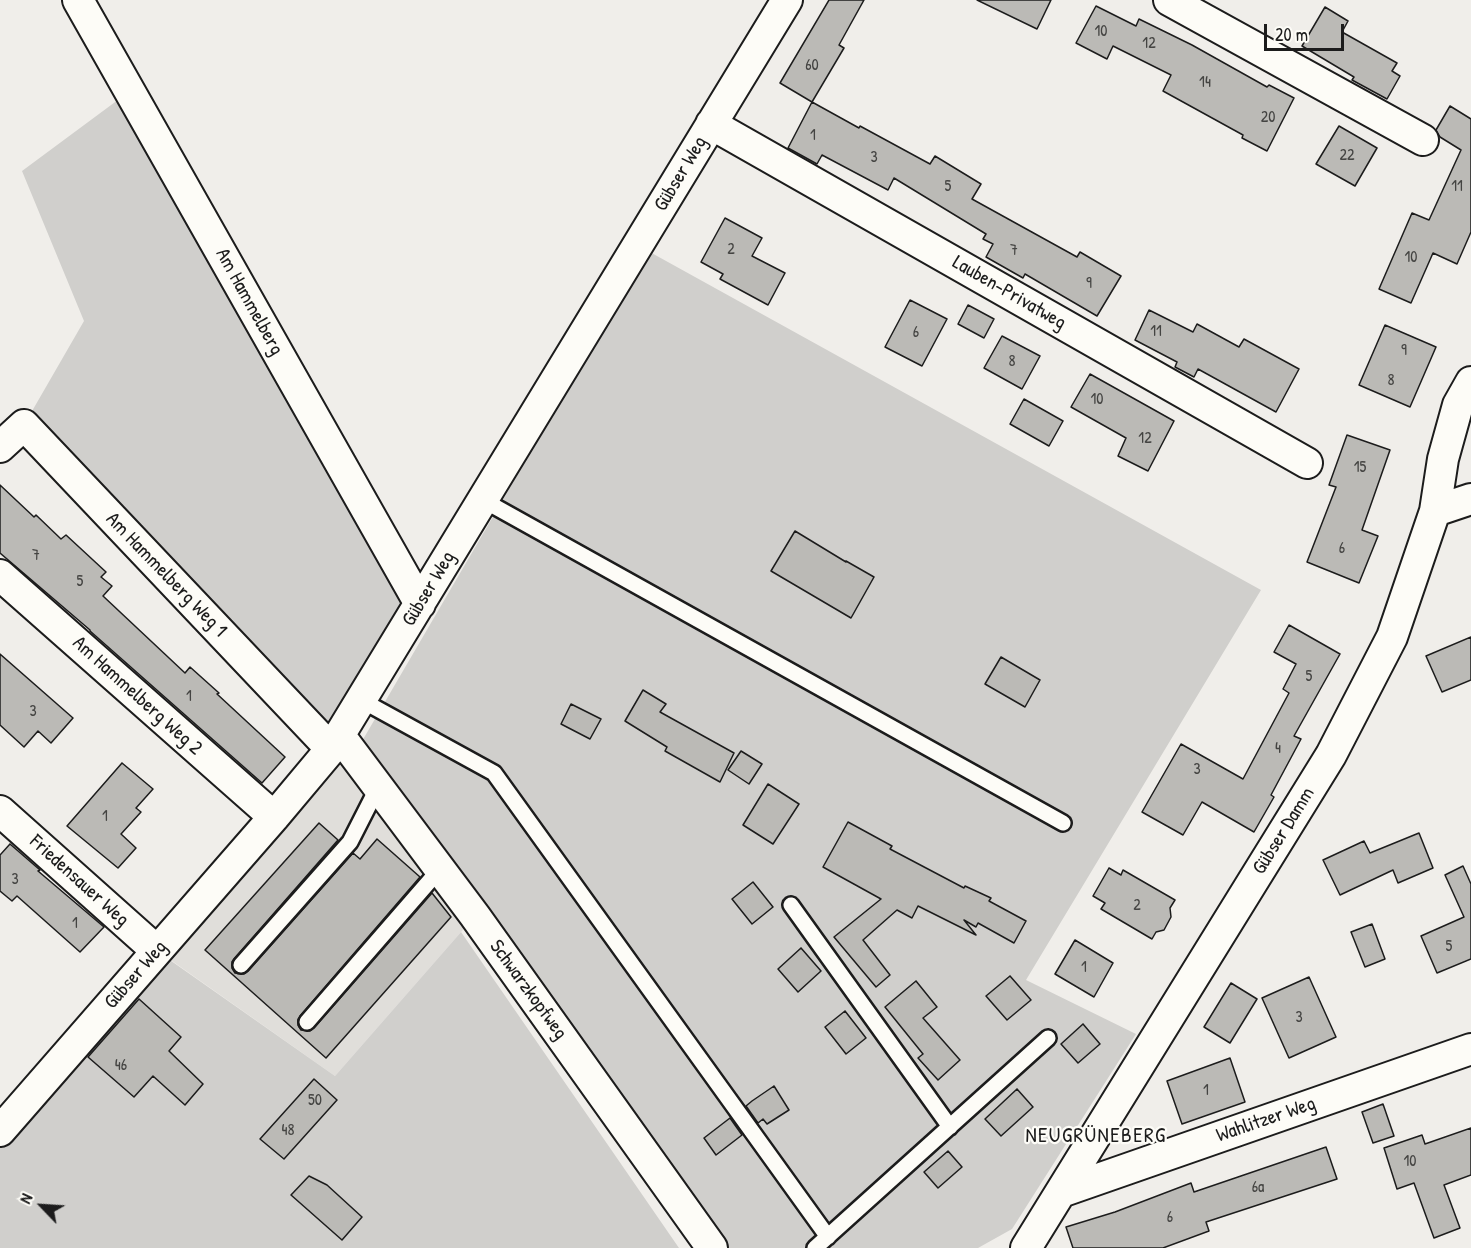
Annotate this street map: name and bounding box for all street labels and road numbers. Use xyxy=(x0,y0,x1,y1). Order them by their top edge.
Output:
street label: Gübser Weg xyxy=(649,132,713,216)
street label: Am Hammelberg xyxy=(210,244,288,360)
street label: Lauben-Privatweg xyxy=(948,251,1070,335)
street label: Am Hammelberg Weg 1 xyxy=(100,508,232,642)
street label: Gübser Weg xyxy=(397,547,461,631)
street label: Am Hammelberg Weg 2 xyxy=(67,631,207,761)
street label: Gübser Damm xyxy=(1248,783,1320,879)
street label: Friedensauer Weg xyxy=(24,830,134,932)
street label: Gübser Weg xyxy=(100,936,172,1014)
street label: Schwarzkopfweg xyxy=(484,936,572,1044)
street label: Wahlitzer Weg xyxy=(1213,1092,1319,1148)

